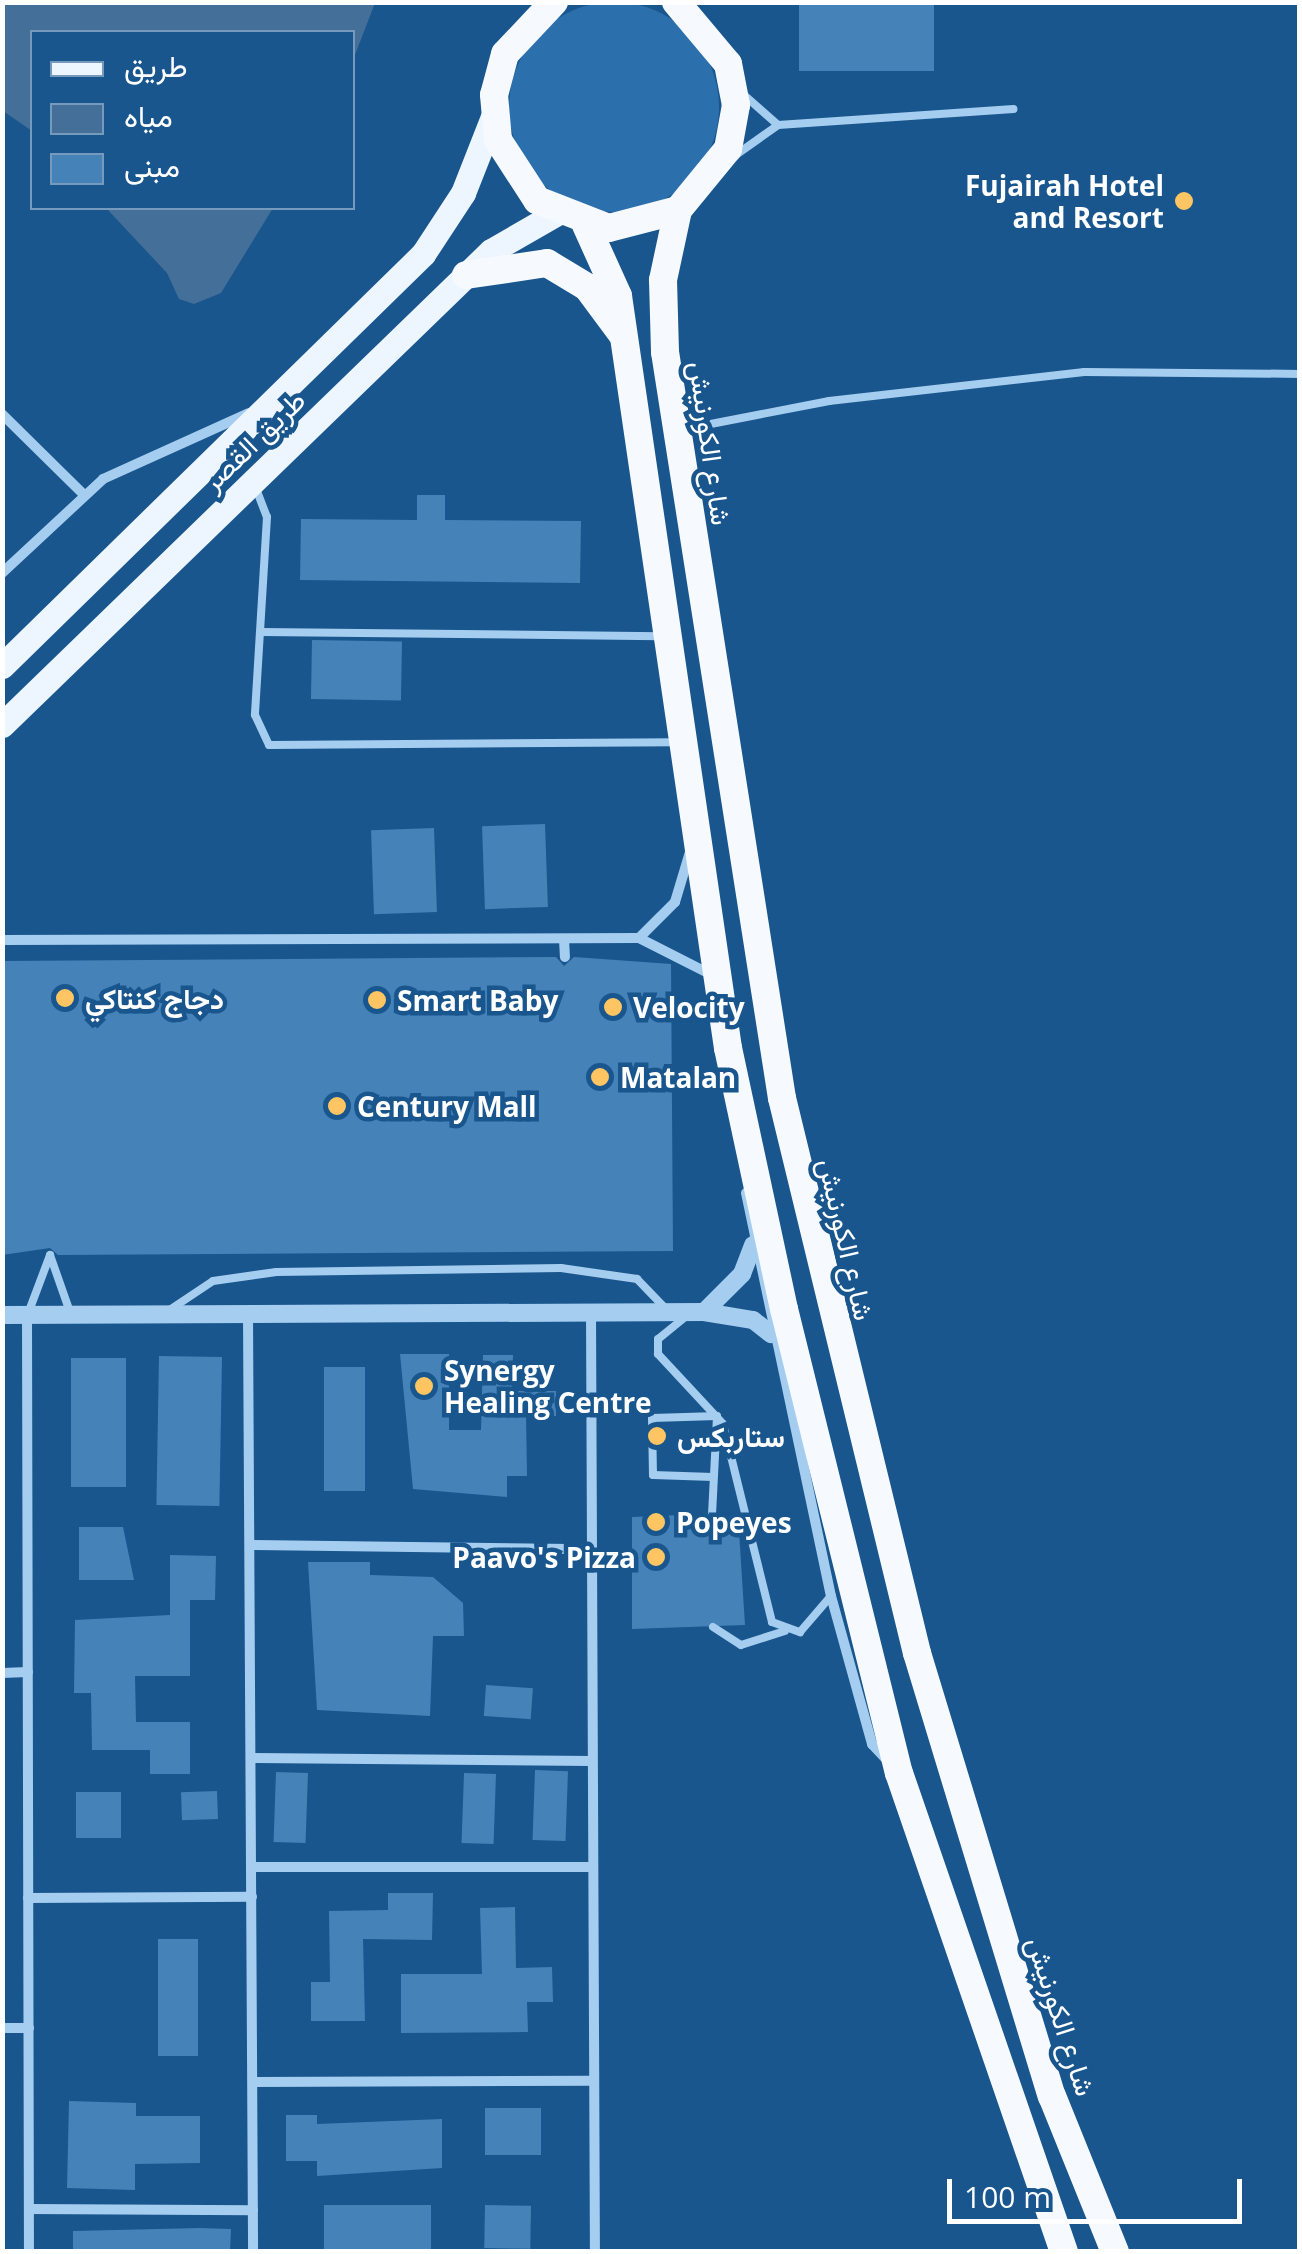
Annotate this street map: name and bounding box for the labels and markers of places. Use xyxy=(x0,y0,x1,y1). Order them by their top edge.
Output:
place label: Fujairah Hotel and Resort xyxy=(965,168,1164,234)
marker: Fujairah Hotel and Resort xyxy=(1173,190,1195,212)
place label: دجاج كنتاكي xyxy=(85,981,224,1015)
place label: Smart Baby xyxy=(397,983,558,1017)
marker: دجاج كنتاكي xyxy=(54,987,76,1009)
marker: Smart Baby xyxy=(366,989,388,1011)
place label: Velocity xyxy=(633,990,745,1024)
marker: Velocity xyxy=(602,996,624,1018)
place label: Matalan xyxy=(620,1060,736,1094)
marker: Matalan xyxy=(589,1066,611,1088)
place label: Century Mall xyxy=(357,1089,537,1123)
marker: Century Mall xyxy=(326,1095,348,1117)
place label: Synergy Healing Centre xyxy=(444,1353,652,1419)
marker: Synergy Healing Centre xyxy=(413,1375,435,1397)
place label: ستاربكس xyxy=(677,1419,785,1453)
marker: ستاربكس xyxy=(646,1425,668,1447)
place label: Popeyes xyxy=(676,1505,792,1539)
marker: Popeyes xyxy=(645,1511,667,1533)
place label: Paavo's Pizza xyxy=(452,1540,636,1574)
marker: Paavo's Pizza xyxy=(645,1546,667,1568)

